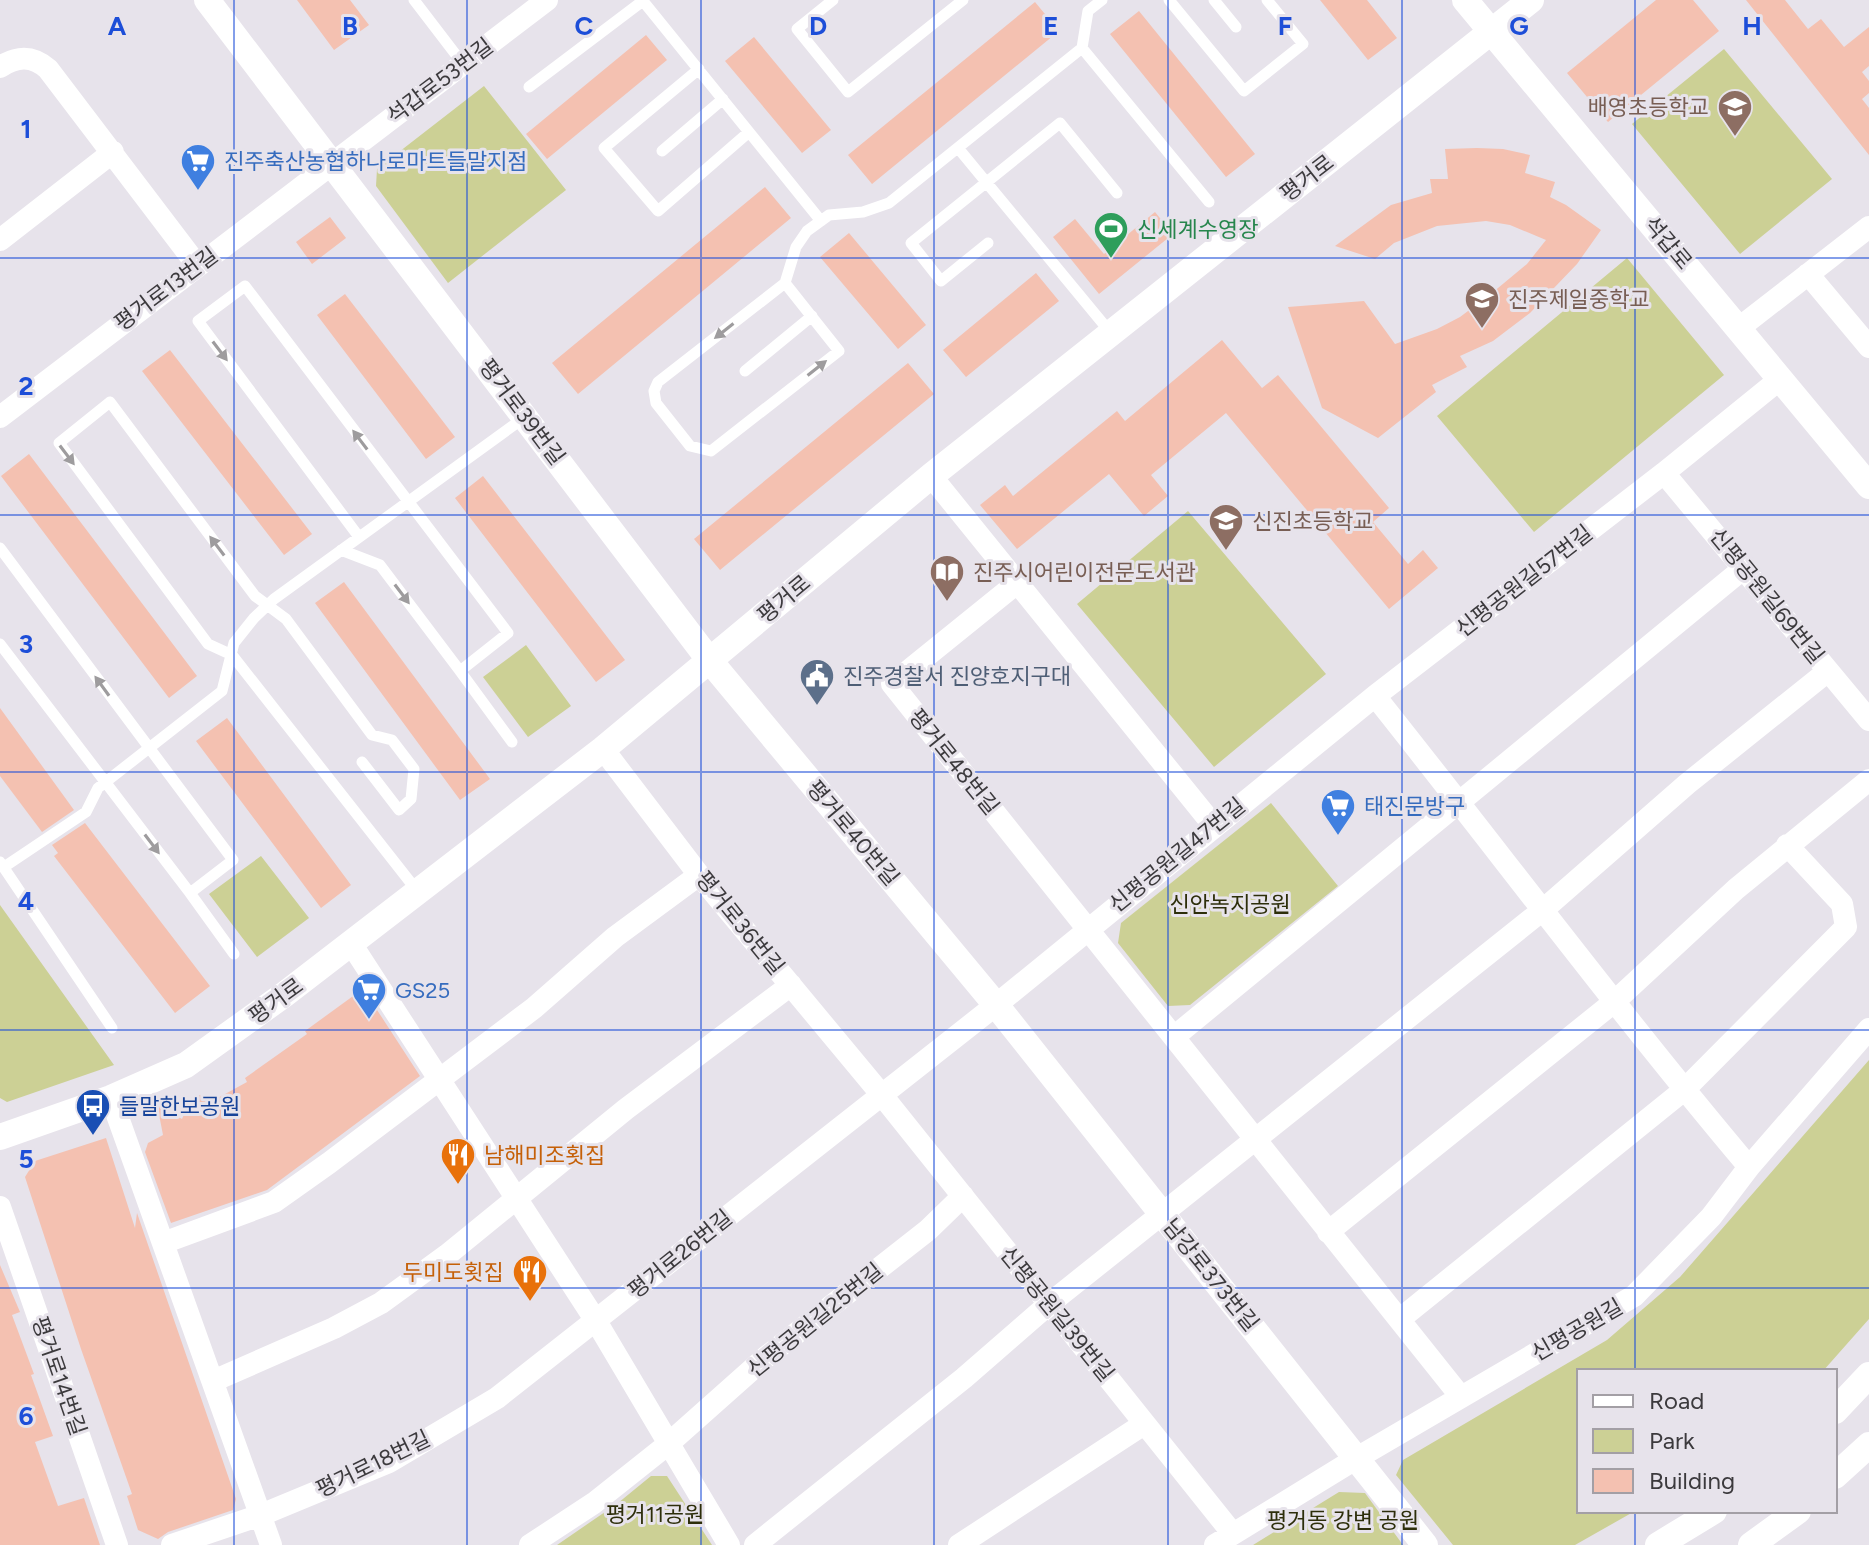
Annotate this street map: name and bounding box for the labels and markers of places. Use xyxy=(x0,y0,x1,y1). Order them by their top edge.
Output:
school or university icon: 배영초등학교 xyxy=(1716,88,1754,138)
place label: 배영초등학교 xyxy=(1588,94,1709,121)
supermarket icon: 진주축산농협하나로마트들말지점 xyxy=(179,142,217,192)
place label: 진주축산농협하나로마트들말지점 xyxy=(224,148,528,175)
sports icon: 신세계수영장 xyxy=(1092,210,1130,260)
place label: 신세계수영장 xyxy=(1137,216,1258,243)
school or university icon: 진주제일중학교 xyxy=(1463,280,1501,330)
place label: 진주제일중학교 xyxy=(1508,286,1650,313)
school or university icon: 신진초등학교 xyxy=(1207,502,1245,552)
place label: 신진초등학교 xyxy=(1252,508,1373,535)
library icon: 진주시어린이전문도서관 xyxy=(928,553,966,603)
place label: 진주시어린이전문도서관 xyxy=(973,559,1196,586)
public building icon: 진주경찰서 진양호지구대 xyxy=(798,657,836,707)
place label: 진주경찰서 진양호지구대 xyxy=(843,663,1071,690)
supermarket icon: 태진문방구 xyxy=(1319,787,1357,837)
place label: 태진문방구 xyxy=(1364,793,1465,820)
supermarket icon: GS25 xyxy=(350,971,388,1021)
place label: GS25 xyxy=(395,977,450,1004)
bus stop icon: 들말한보공원 xyxy=(74,1087,112,1137)
place label: 들말한보공원 xyxy=(119,1093,240,1120)
restaurant icon: 남해미조횟집 xyxy=(439,1136,477,1186)
place label: 남해미조횟집 xyxy=(484,1142,605,1169)
restaurant icon: 두미도횟집 xyxy=(511,1253,549,1303)
place label: 두미도횟집 xyxy=(403,1259,504,1286)

